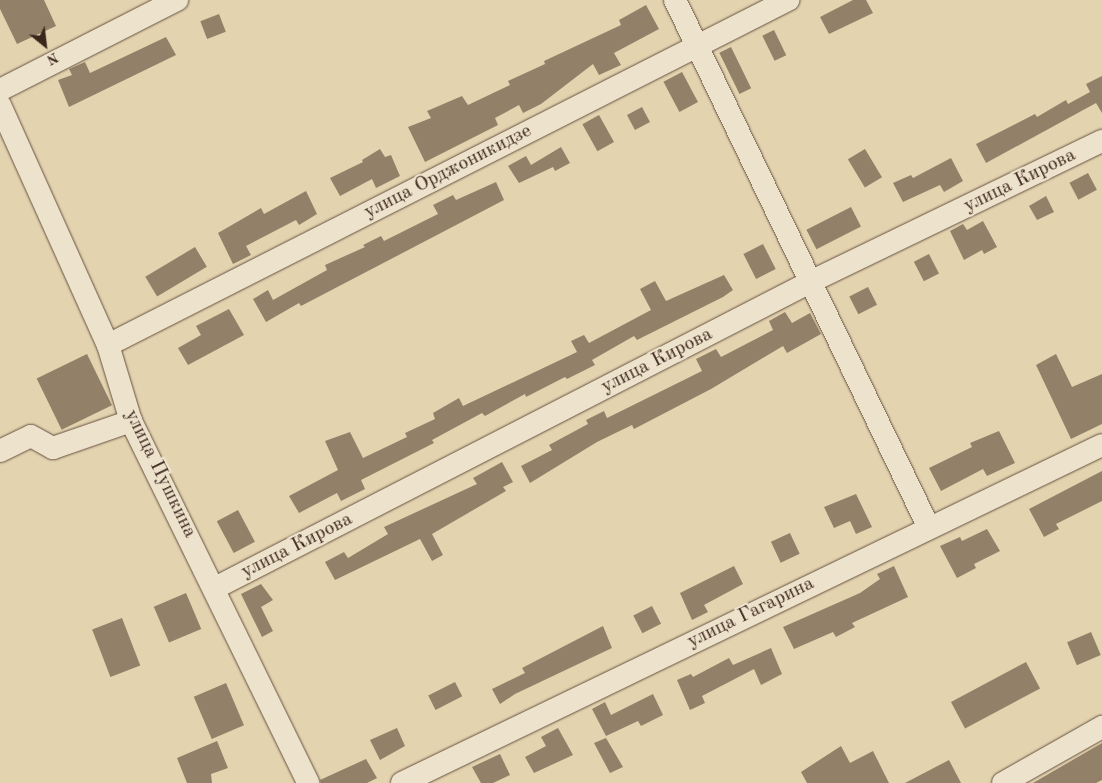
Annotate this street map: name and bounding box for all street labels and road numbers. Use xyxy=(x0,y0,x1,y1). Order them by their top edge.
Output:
street label: улица Орджоникидзе xyxy=(360,119,536,225)
street label: улица Кирова xyxy=(960,144,1080,218)
street label: улица Кирова xyxy=(597,323,717,399)
street label: улица Пушкина xyxy=(119,406,201,542)
street label: улица Кирова xyxy=(237,508,357,584)
street label: улица Гагарина xyxy=(684,572,818,654)

